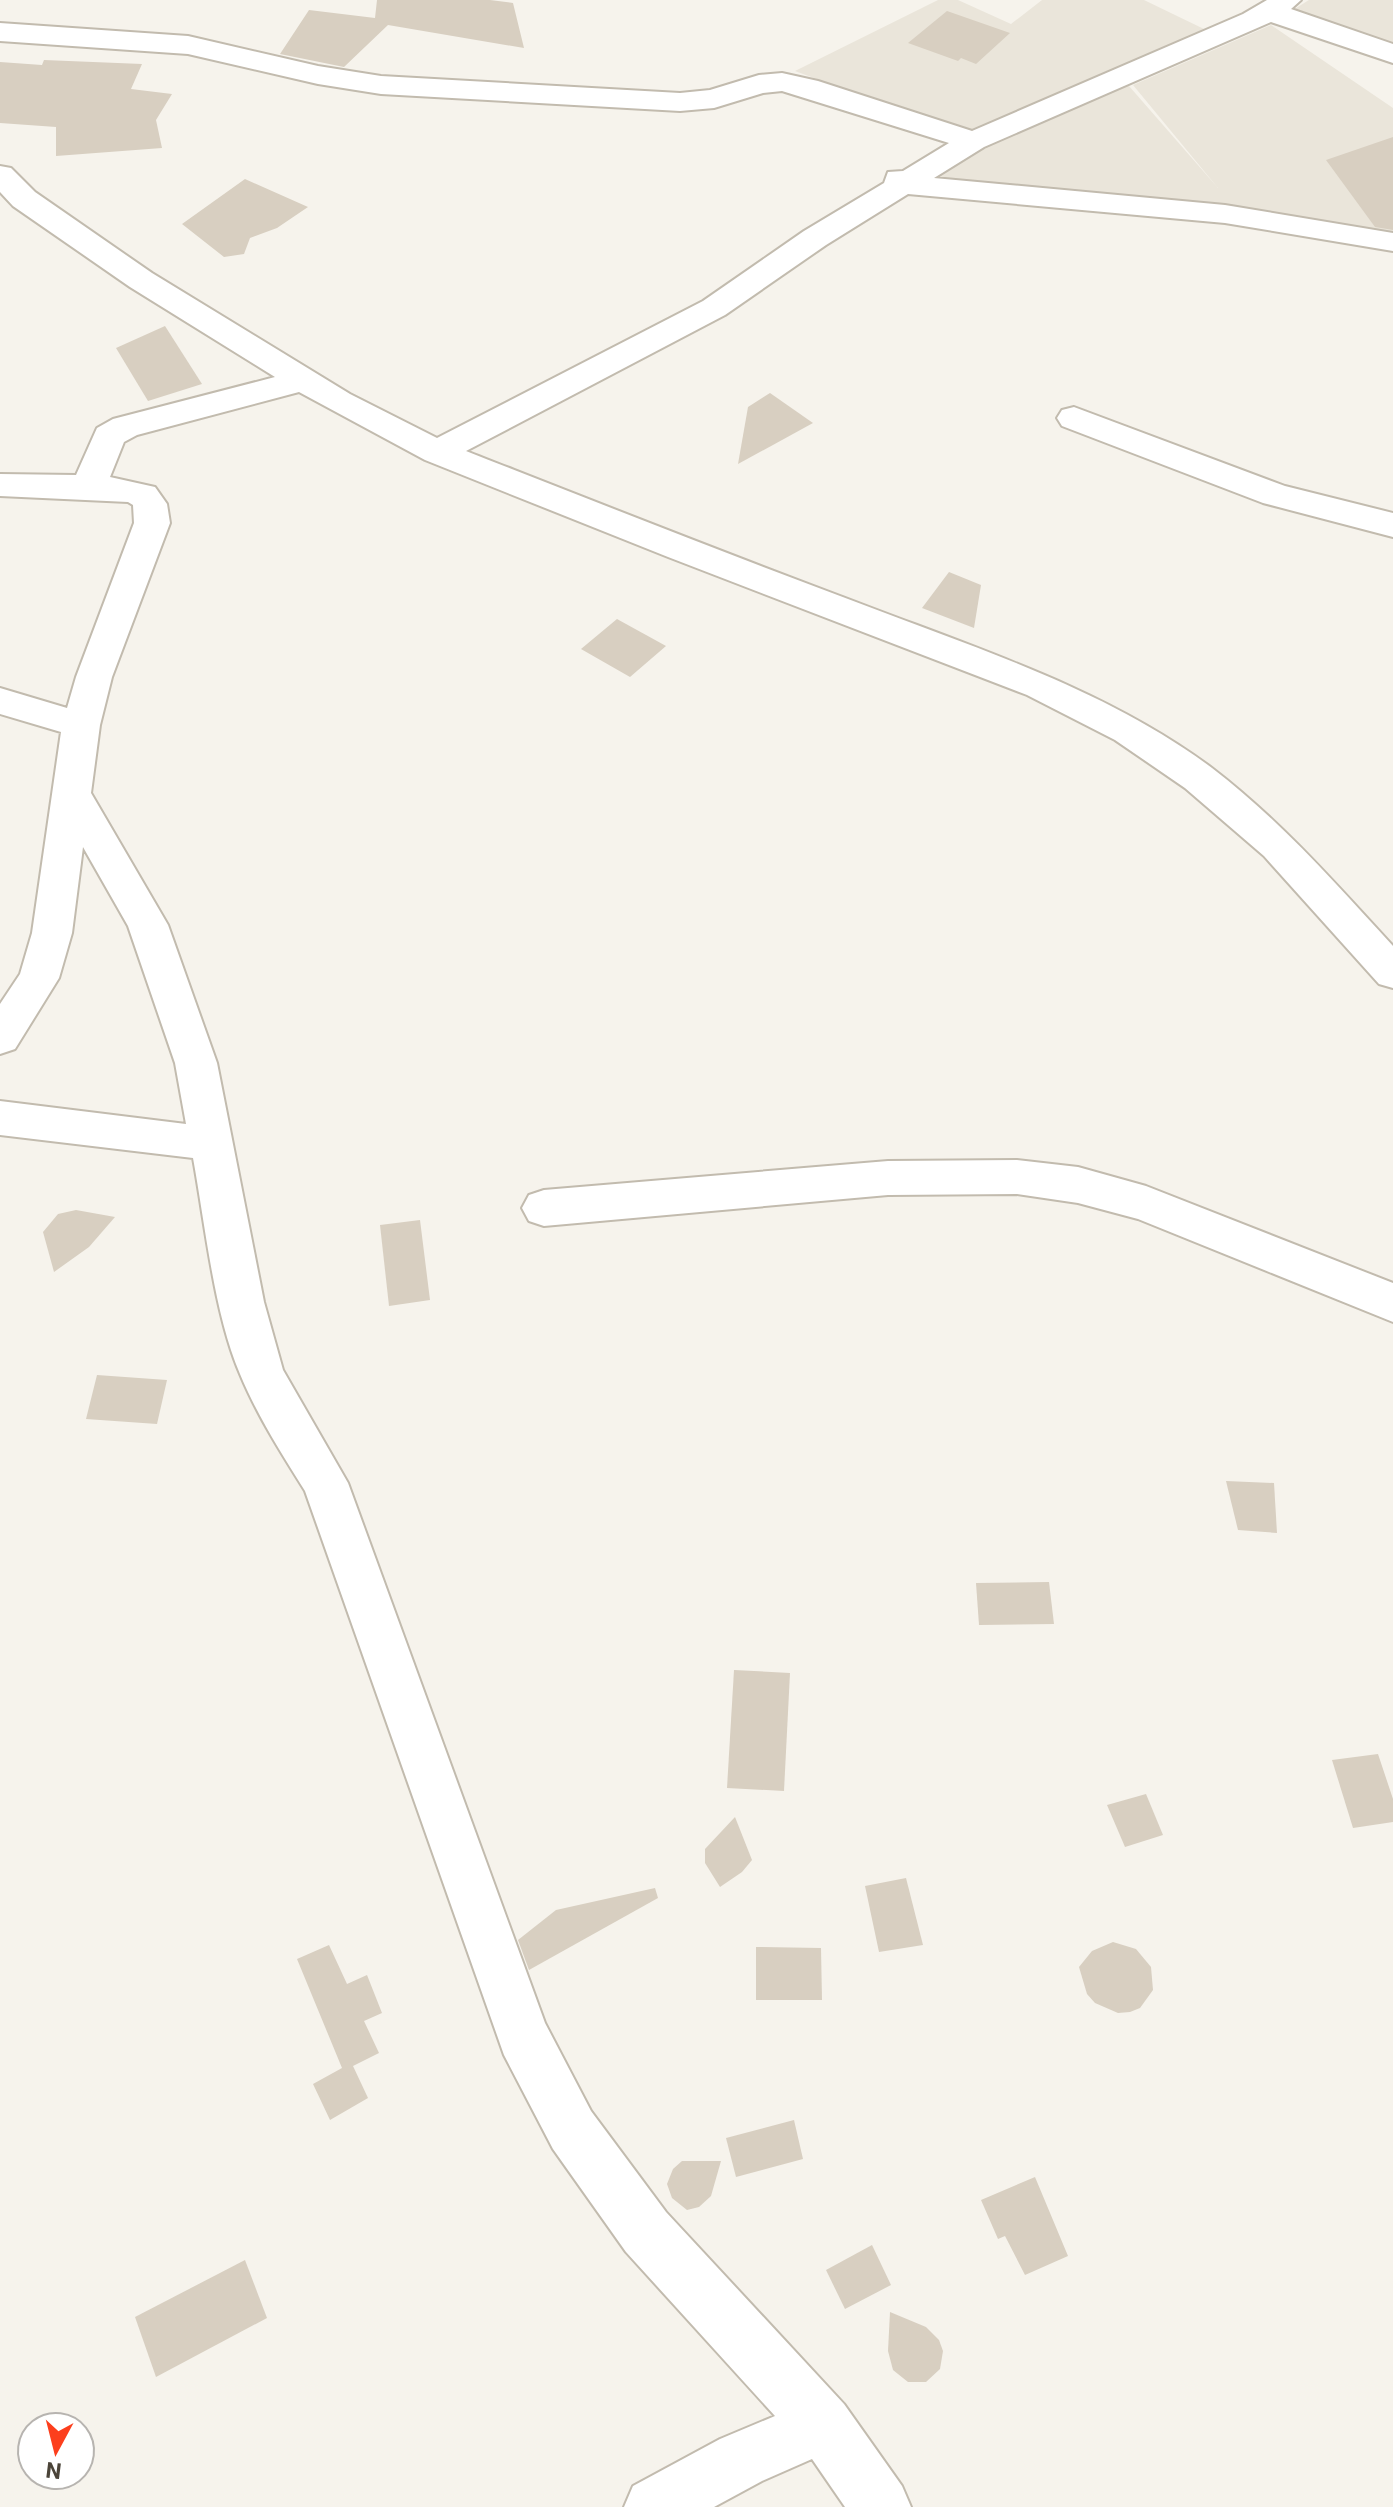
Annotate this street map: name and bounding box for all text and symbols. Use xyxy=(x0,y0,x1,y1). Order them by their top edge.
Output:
north arrow xyxy=(16,2411,96,2491)
text: N xyxy=(44,2457,63,2484)

